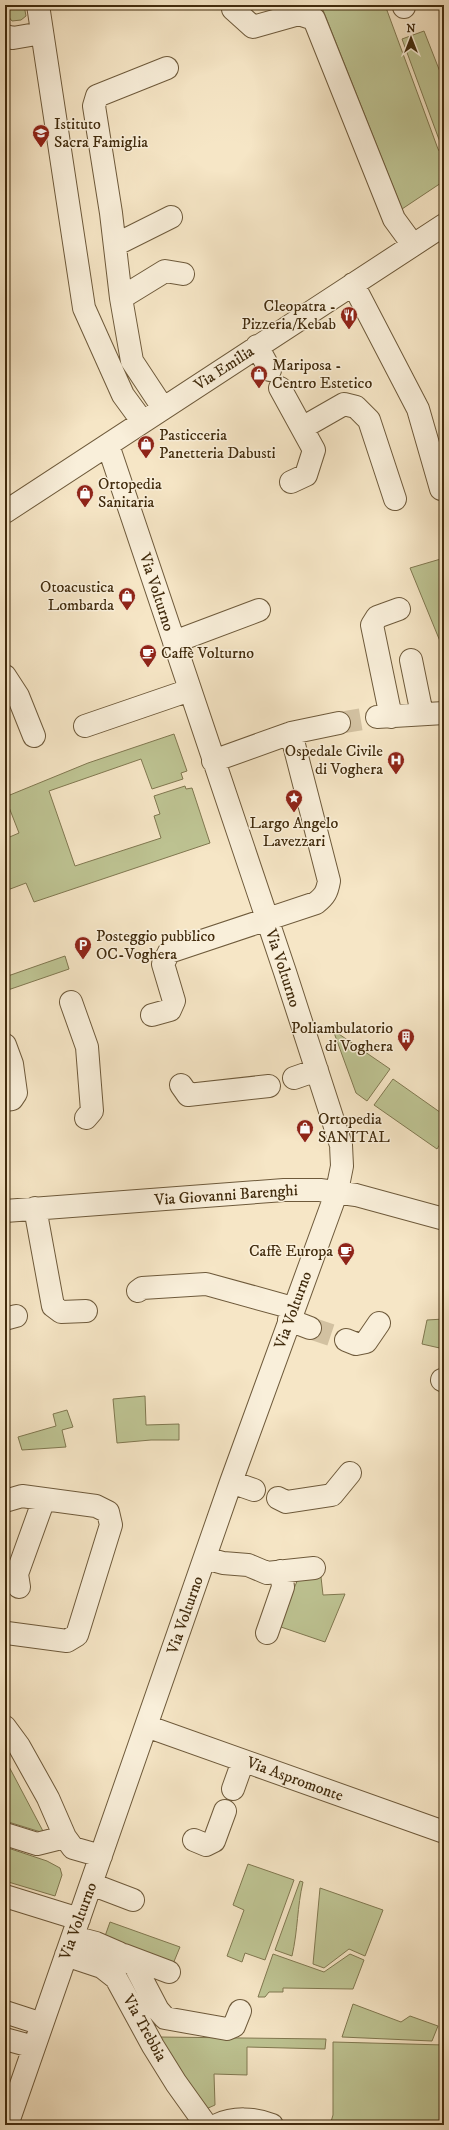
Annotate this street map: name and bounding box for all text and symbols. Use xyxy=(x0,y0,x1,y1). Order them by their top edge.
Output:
north arrow xyxy=(391,18,431,58)
text: N xyxy=(406,22,416,36)
place label: Istituto Sacra Famiglia xyxy=(54,114,148,152)
school or university icon: Istituto Sacra Famiglia xyxy=(31,123,51,148)
place label: Cleopatra - Pizzeria/Kebab xyxy=(241,296,336,334)
restaurant icon: Cleopatra - Pizzeria/Kebab xyxy=(339,305,359,330)
street label: Via Emilia xyxy=(189,341,258,395)
place label: Mariposa - Centro Estetico xyxy=(272,355,372,393)
shop icon: Mariposa - Centro Estetico xyxy=(249,364,269,389)
place label: Pasticceria Panetteria Dabusti xyxy=(159,425,276,463)
shop icon: Pasticceria Panetteria Dabusti xyxy=(136,434,156,459)
place label: Ortopedia Sanitaria xyxy=(98,474,162,512)
shop icon: Ortopedia Sanitaria xyxy=(75,483,95,508)
street label: Via Volturno xyxy=(135,549,179,634)
place label: Otoacustica Lombarda xyxy=(40,577,114,615)
shop icon: Otoacustica Lombarda xyxy=(117,586,137,611)
cafe icon: Caffè Volturno xyxy=(138,643,158,668)
place label: Caffè Volturno xyxy=(161,643,254,663)
place label: Ospedale Civile di Voghera xyxy=(285,741,383,779)
hospital icon: Ospedale Civile di Voghera xyxy=(386,750,406,775)
place icon: Largo Angelo Lavezzari xyxy=(284,788,304,813)
place label: Largo Angelo Lavezzari xyxy=(250,813,339,851)
street label: Via Volturno xyxy=(261,925,305,1010)
place label: Posteggio pubblico OC-Voghera xyxy=(96,926,215,964)
parking icon: Posteggio pubblico OC-Voghera xyxy=(73,935,93,960)
place label: Poliambulatorio di Voghera xyxy=(291,1018,393,1056)
building icon: Poliambulatorio di Voghera xyxy=(396,1027,416,1052)
place label: Ortopedia SANITAL xyxy=(318,1109,390,1147)
shop icon: Ortopedia SANITAL xyxy=(295,1118,315,1143)
street label: Via Giovanni Barenghi xyxy=(153,1180,298,1210)
place label: Caffè Europa xyxy=(249,1241,333,1261)
cafe icon: Caffè Europa xyxy=(336,1241,356,1266)
street label: Via Volturno xyxy=(269,1268,316,1352)
street label: Via Volturno xyxy=(162,1573,208,1657)
street label: Via Aspromonte xyxy=(243,1752,346,1806)
street label: Via Volturno xyxy=(54,1879,101,1963)
street label: Via Trebbia xyxy=(118,1990,172,2065)

